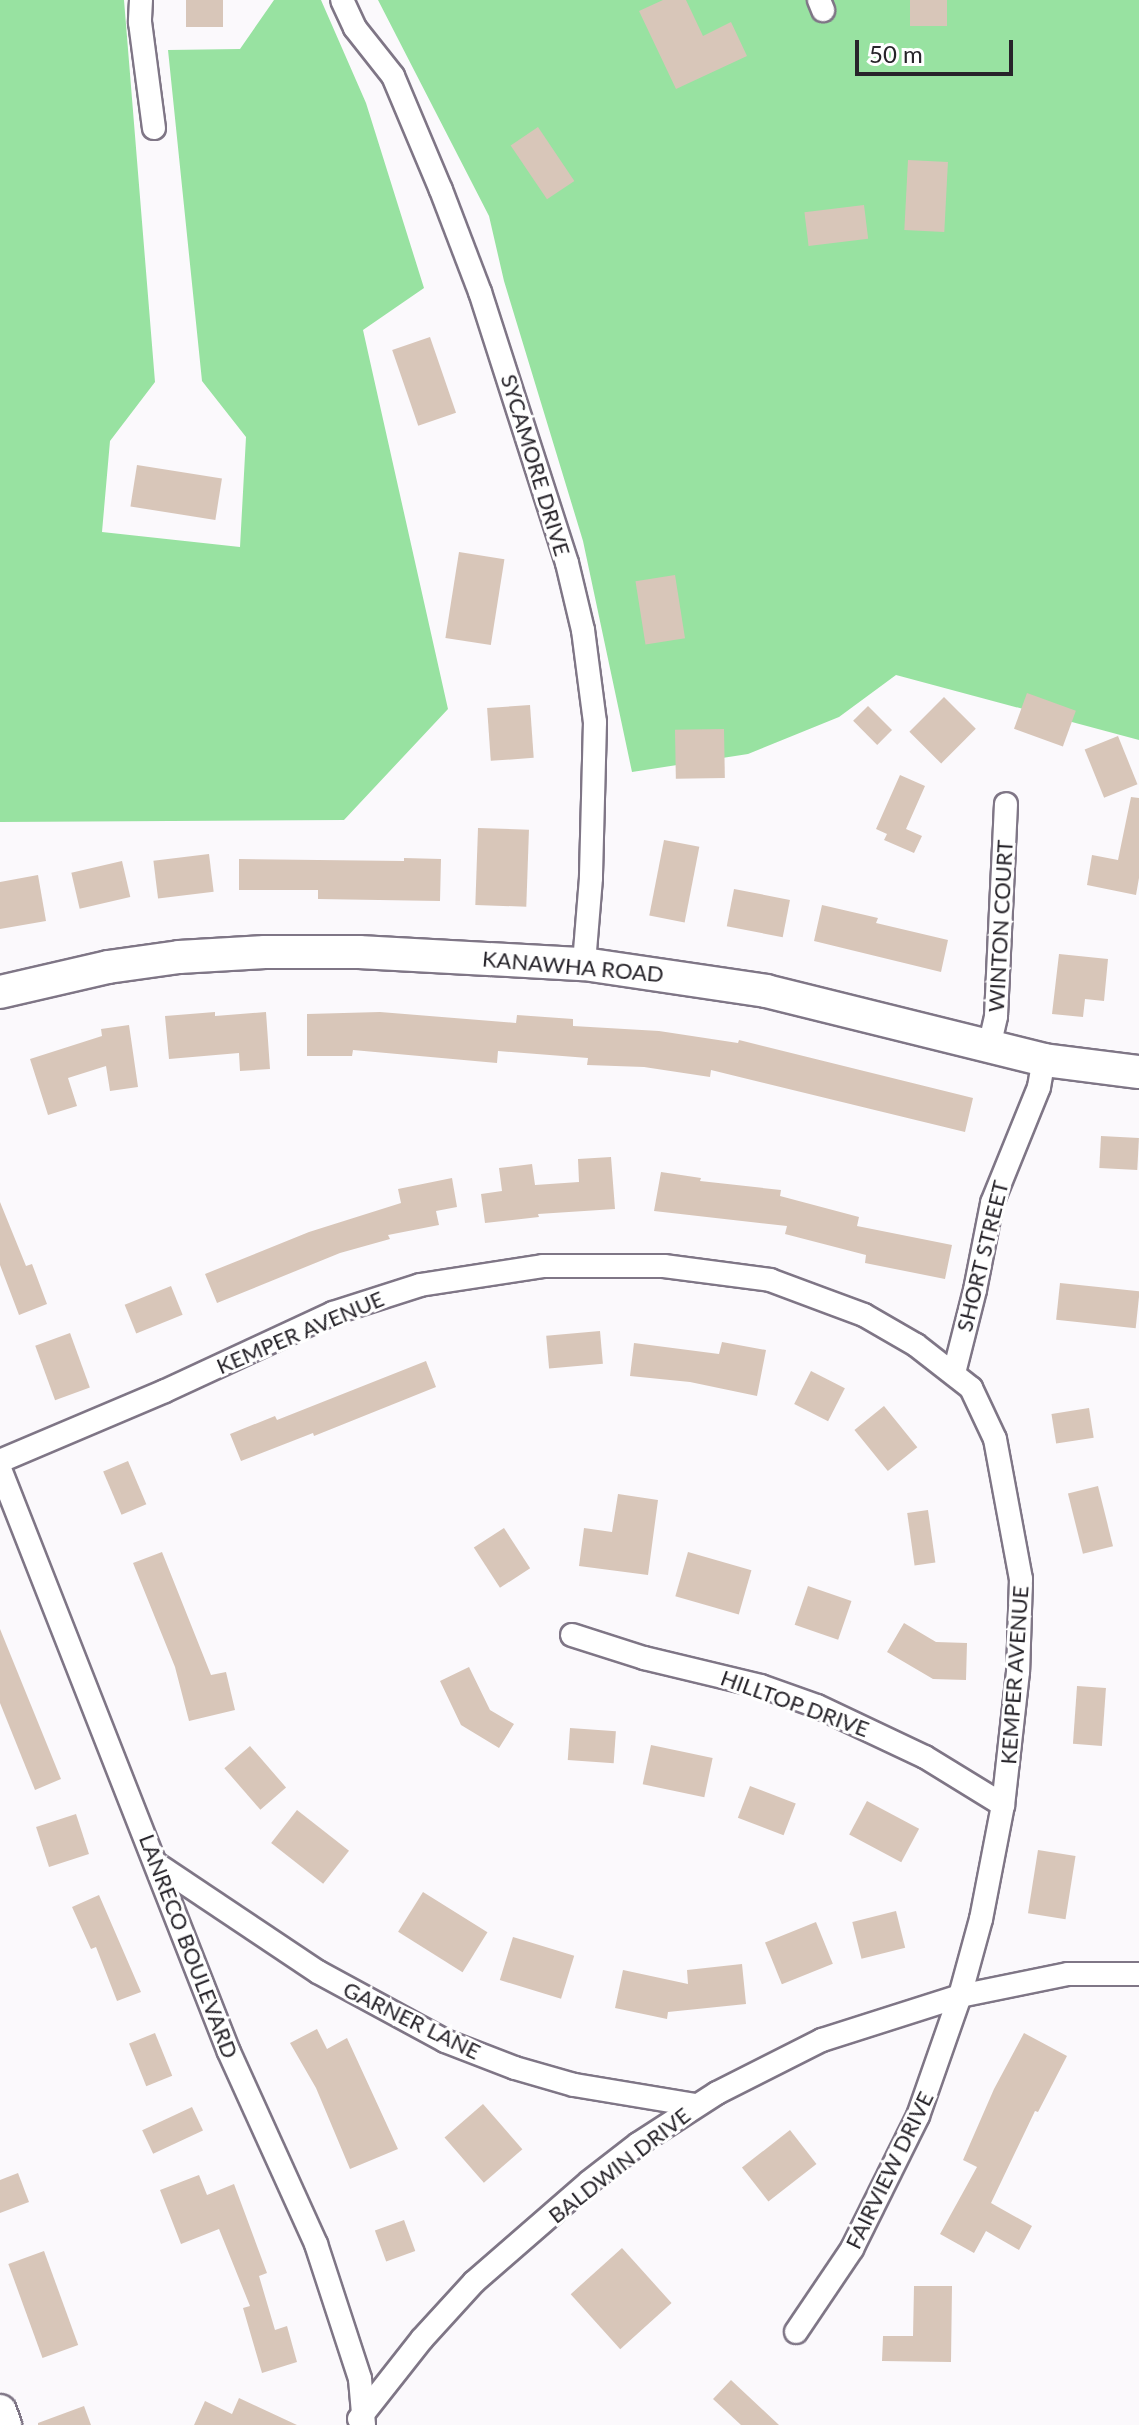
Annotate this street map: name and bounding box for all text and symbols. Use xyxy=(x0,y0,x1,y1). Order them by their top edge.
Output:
scale bar xyxy=(859,24,1017,74)
text: 50 m xyxy=(869,39,923,68)
street label: SYCAMORE DRIVE xyxy=(496,371,576,559)
street label: WINTON COURT xyxy=(982,839,1018,1013)
street label: KANAWHA ROAD xyxy=(481,945,665,987)
street label: SHORT STREET xyxy=(950,1177,1014,1335)
street label: KEMPER AVENUE xyxy=(212,1285,388,1379)
street label: KEMPER AVENUE xyxy=(995,1584,1033,1766)
street label: HILLTOP DRIVE xyxy=(717,1664,873,1742)
street label: LANRECO BOULEVARD xyxy=(134,1830,244,2062)
street label: GARNER LANE xyxy=(339,1975,485,2065)
street label: FAIRVIEW DRIVE xyxy=(839,2087,939,2253)
street label: BALDWIN DRIVE xyxy=(543,2102,695,2228)

